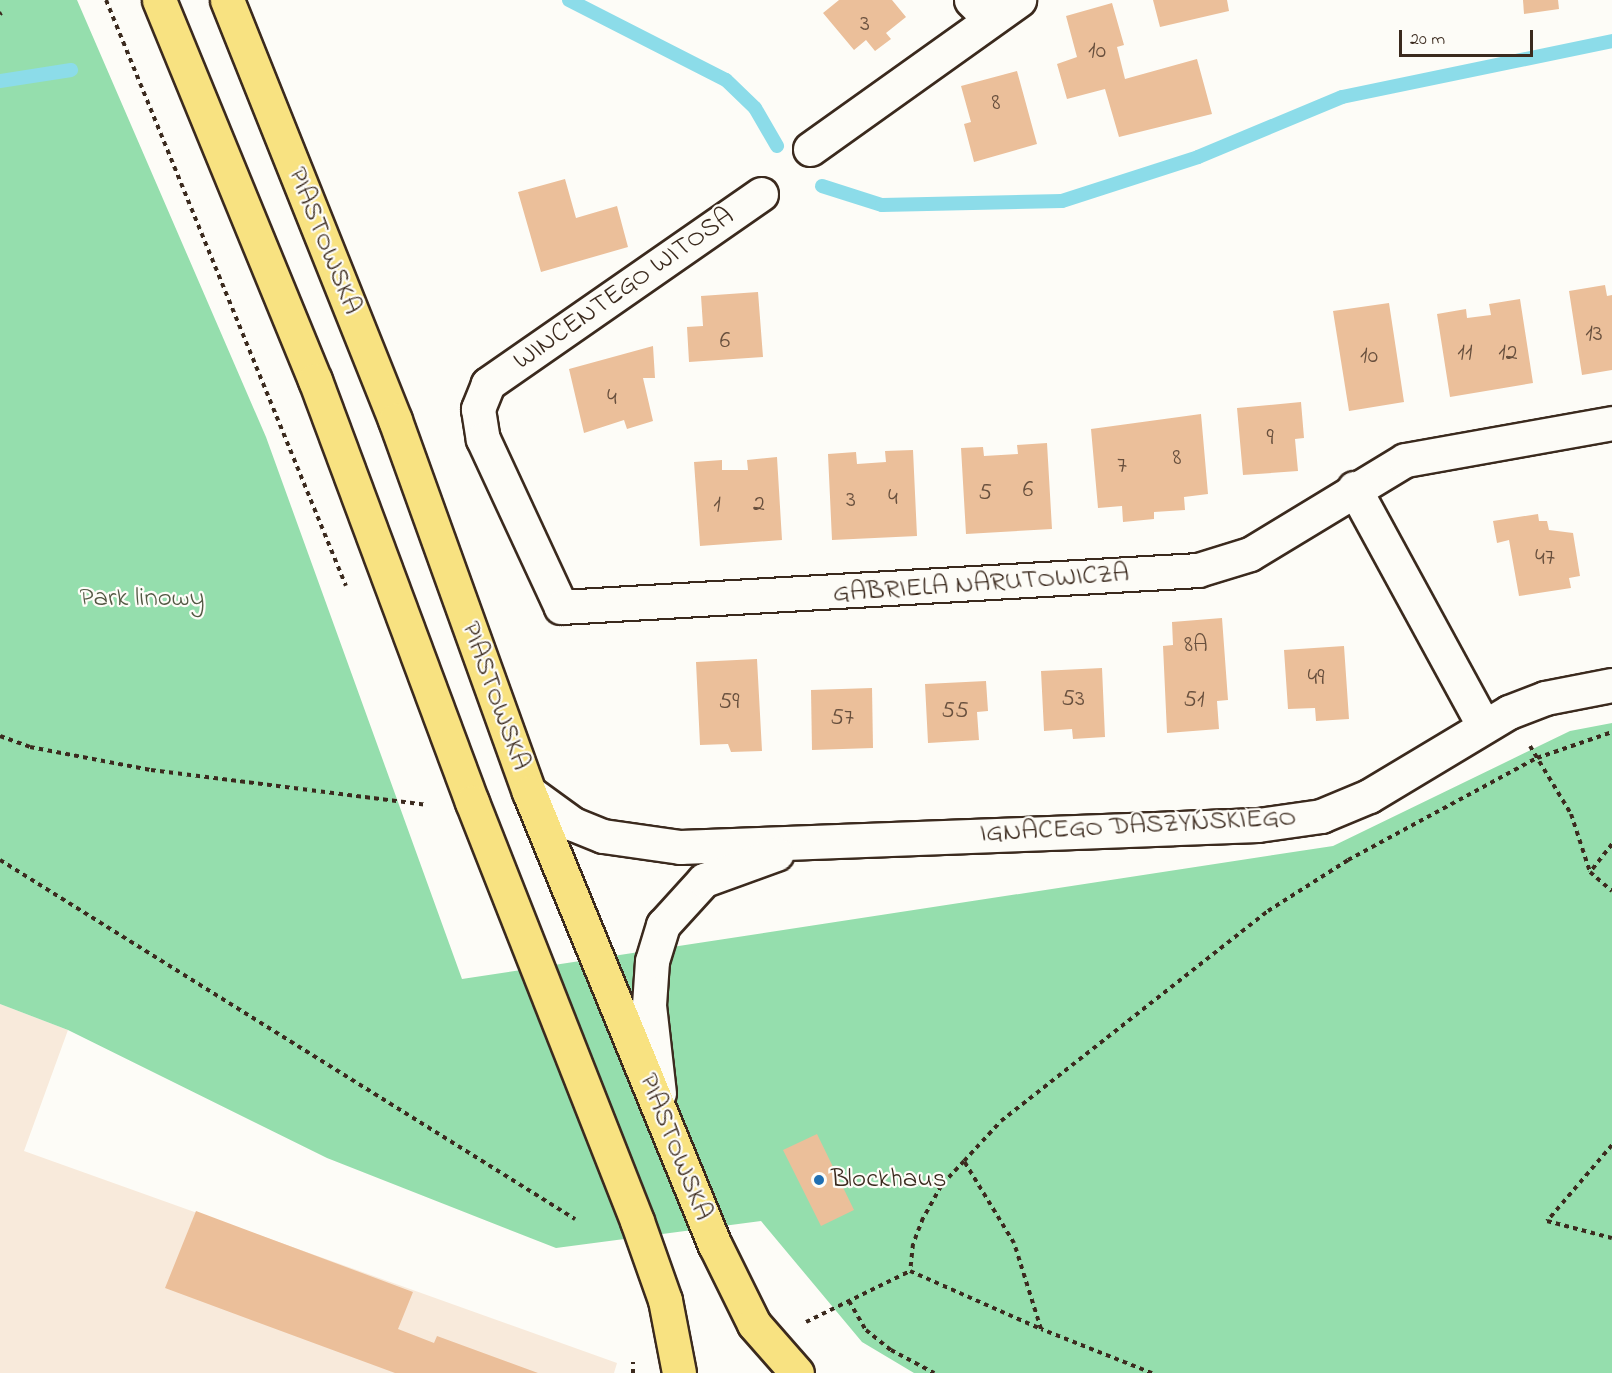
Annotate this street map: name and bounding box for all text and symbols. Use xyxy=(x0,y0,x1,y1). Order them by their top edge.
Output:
house number: 3 xyxy=(860,11,870,39)
scale bar xyxy=(1402,18,1536,56)
text: 20 m xyxy=(1410,27,1445,53)
house number: 10 xyxy=(1088,38,1106,66)
house number: 8 xyxy=(992,90,1000,118)
street label: PIASTOWSKA xyxy=(280,163,368,319)
street label: WINCENTEGO WITOSA xyxy=(507,201,741,377)
house number: 13 xyxy=(1585,321,1603,349)
house number: 6 xyxy=(720,328,730,356)
house number: 11 xyxy=(1457,340,1473,368)
house number: 12 xyxy=(1498,340,1518,368)
house number: 10 xyxy=(1360,343,1378,371)
house number: 4 xyxy=(607,385,617,413)
house number: 9 xyxy=(1266,425,1274,453)
house number: 8 xyxy=(1173,445,1181,473)
house number: 7 xyxy=(1117,453,1127,481)
house number: 6 xyxy=(1023,477,1033,505)
house number: 5 xyxy=(978,480,992,508)
house number: 4 xyxy=(888,485,898,513)
house number: 3 xyxy=(846,487,856,515)
house number: 2 xyxy=(753,491,765,519)
house number: 1 xyxy=(713,492,721,520)
house number: 47 xyxy=(1535,545,1555,573)
street label: GABRIELA NARUTOWICZA xyxy=(832,557,1130,611)
park label: Park linowy xyxy=(79,583,205,615)
street label: PIASTOWSKA xyxy=(453,617,537,775)
house number: 8A xyxy=(1184,632,1208,660)
house number: 49 xyxy=(1307,665,1325,693)
house number: 53 xyxy=(1061,686,1085,714)
house number: 51 xyxy=(1183,687,1205,715)
house number: 59 xyxy=(719,689,739,717)
house number: 55 xyxy=(941,698,969,726)
house number: 57 xyxy=(830,705,854,733)
street label: IGNACEGO DASZYŃSKIEGO xyxy=(979,802,1297,850)
street label: PIASTOWSKA xyxy=(631,1069,719,1225)
place label: Blockhaus xyxy=(831,1164,946,1196)
marker: Blockhaus xyxy=(812,1173,826,1187)

